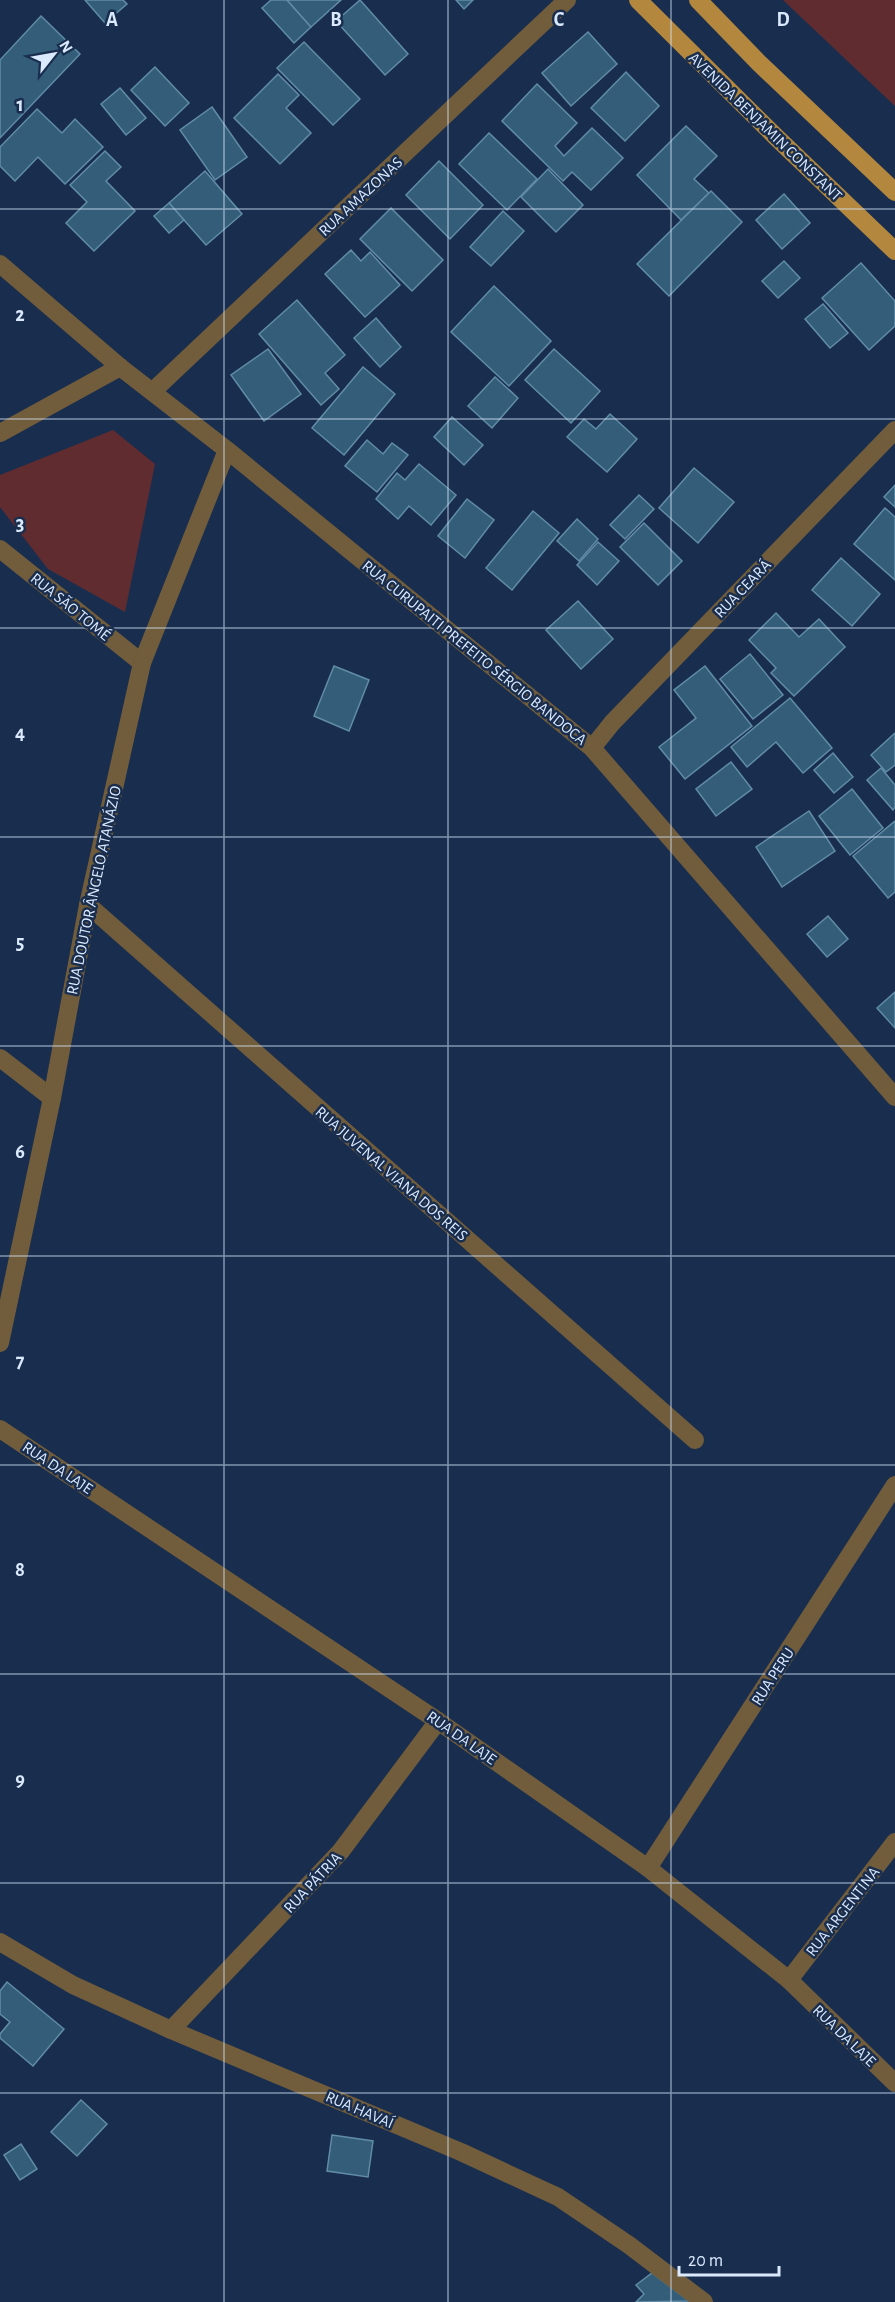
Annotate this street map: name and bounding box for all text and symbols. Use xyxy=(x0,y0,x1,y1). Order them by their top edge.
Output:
text: A xyxy=(106,10,118,30)
text: B xyxy=(330,10,342,30)
text: C xyxy=(554,10,565,30)
text: D xyxy=(776,10,790,30)
north arrow xyxy=(24,24,84,84)
text: N xyxy=(56,38,76,56)
street label: AVENIDA BENJAMIN CONSTANT xyxy=(686,49,845,204)
text: 1 xyxy=(16,95,24,115)
street label: RUA AMAZONAS xyxy=(316,154,406,239)
text: 2 xyxy=(15,305,25,325)
text: 3 xyxy=(16,514,24,534)
street label: RUA CEARÁ xyxy=(710,555,774,621)
street label: RUA CURUPAITI PREFEITO SÉRGIO BANDOCA xyxy=(359,556,591,748)
street label: RUA SÃO TOMÉ xyxy=(28,568,115,644)
text: 4 xyxy=(15,723,25,743)
street label: RUA DOUTOR ÂNGELO ATANÁZIO xyxy=(62,784,124,996)
text: 5 xyxy=(16,933,24,953)
street label: RUA JUVENAL VIANA DOS REIS xyxy=(312,1103,471,1244)
text: 6 xyxy=(15,1142,25,1162)
text: 7 xyxy=(16,1351,25,1371)
street label: RUA DA LAJE xyxy=(19,1439,96,1497)
text: 8 xyxy=(15,1560,25,1580)
street label: RUA PERU xyxy=(748,1645,797,1708)
street label: RUA DA LAJE xyxy=(424,1708,499,1768)
text: 9 xyxy=(15,1770,25,1790)
street label: RUA PÁTRIA xyxy=(279,1848,345,1916)
street label: RUA ARGENTINA xyxy=(803,1864,882,1959)
street label: RUA DA LAJE xyxy=(810,2002,879,2070)
street label: RUA HAVAÍ xyxy=(323,2087,397,2132)
scale bar xyxy=(679,2239,780,2277)
text: 20 m xyxy=(688,2252,723,2270)

